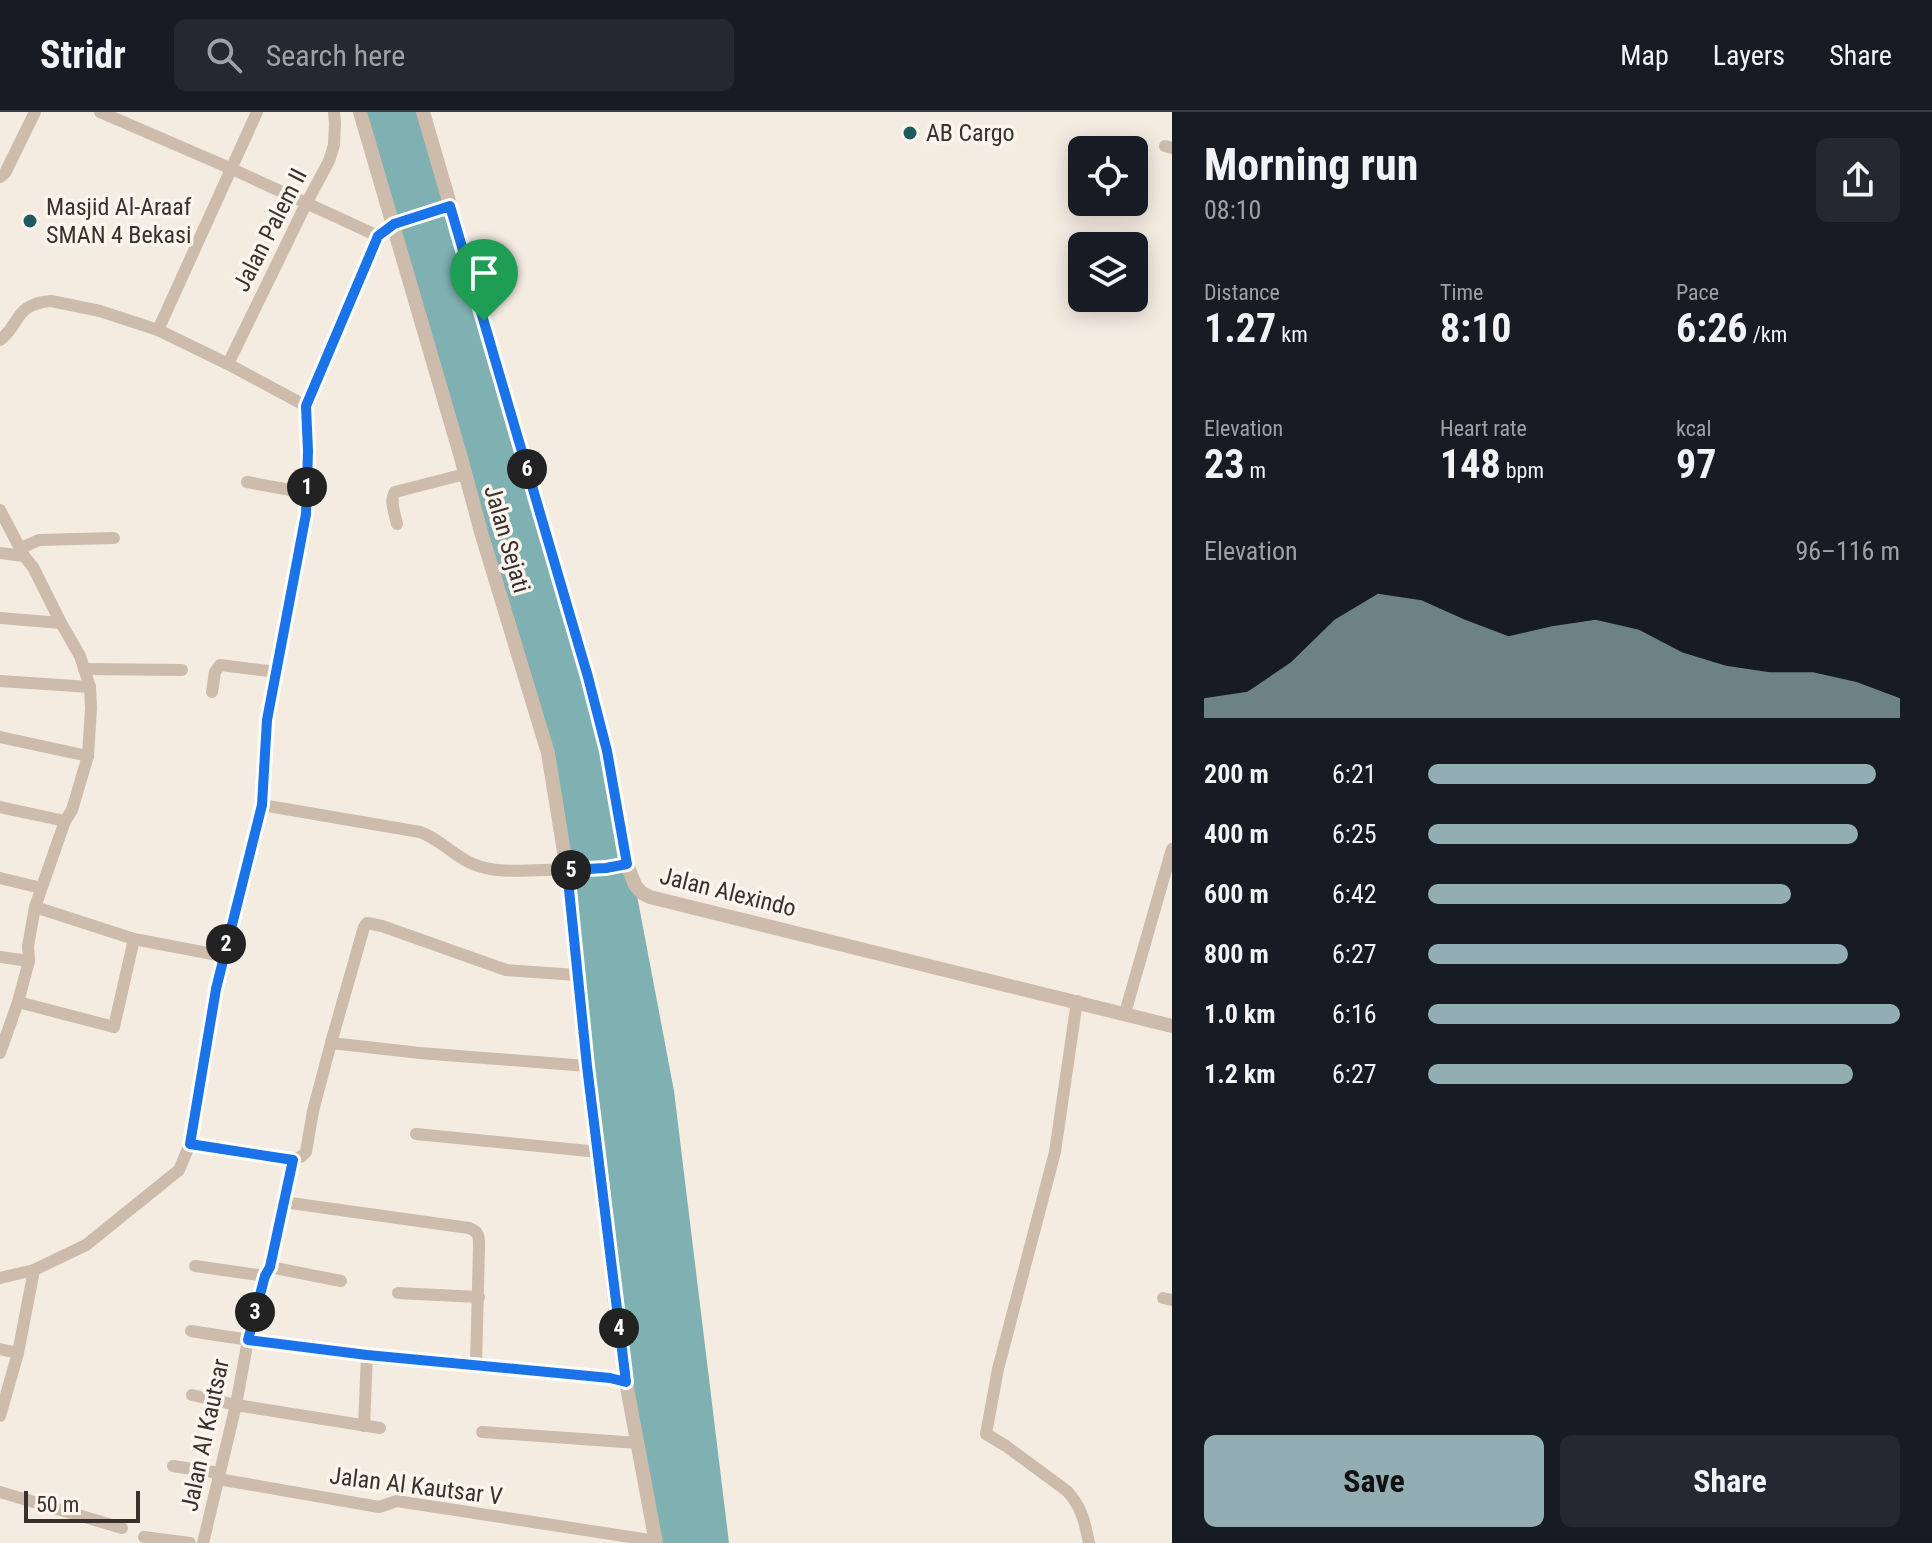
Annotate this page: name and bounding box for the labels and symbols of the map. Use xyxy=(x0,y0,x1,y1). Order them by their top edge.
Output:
place label: AB Cargo xyxy=(926,119,1015,147)
marker: AB Cargo xyxy=(901,124,919,142)
street label: Jalan Palem II xyxy=(227,164,313,296)
place label: Masjid Al-Araaf SMAN 4 Bekasi xyxy=(46,193,192,249)
marker: Masjid Al-Araaf SMAN 4 Bekasi xyxy=(21,212,39,230)
pin xyxy=(450,239,518,321)
pin: 6 xyxy=(507,449,547,489)
pin: 1 xyxy=(287,467,327,507)
street label: Jalan Sejati xyxy=(478,482,536,596)
pin: 5 xyxy=(551,850,591,890)
street label: Jalan Alexindo xyxy=(657,862,799,922)
pin: 2 xyxy=(206,924,246,964)
pin: 3 xyxy=(235,1292,275,1332)
pin: 4 xyxy=(599,1308,639,1348)
street label: Jalan Al Kautsar xyxy=(175,1356,235,1514)
street label: Jalan Al Kautsar V xyxy=(328,1461,504,1511)
scale bar xyxy=(24,1487,140,1523)

